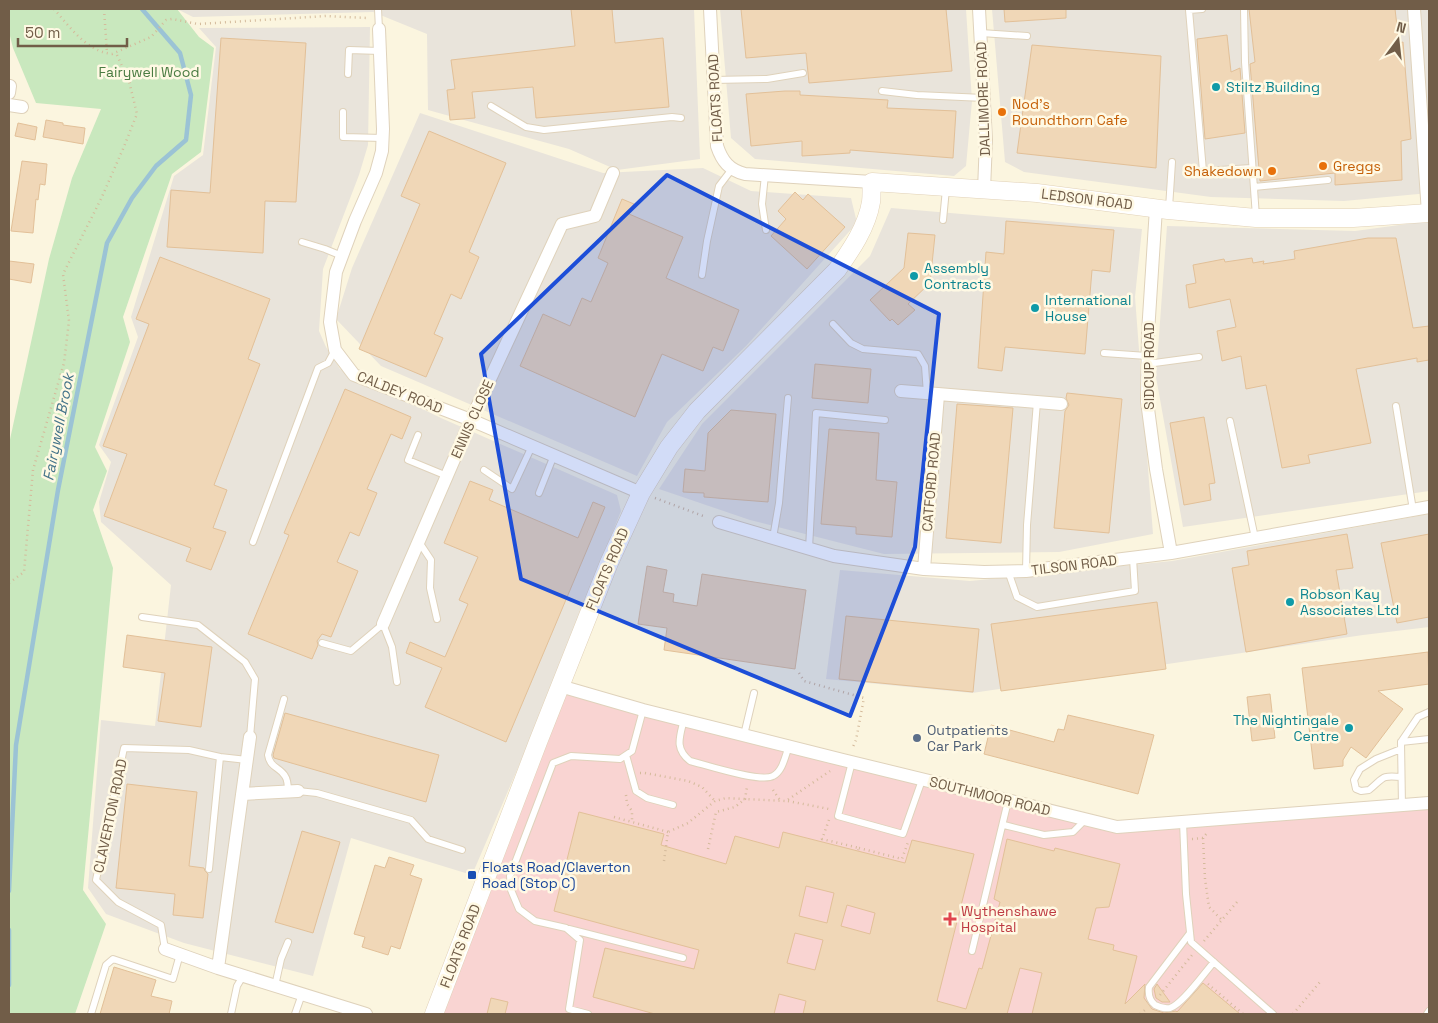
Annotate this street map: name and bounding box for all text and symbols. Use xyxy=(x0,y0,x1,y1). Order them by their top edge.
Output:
scale bar xyxy=(18,15,126,47)
north arrow xyxy=(1373,15,1423,65)
text: N xyxy=(1394,18,1408,37)
text: 50 m xyxy=(25,23,60,42)
street label: DALLIMORE ROAD xyxy=(972,41,994,157)
street label: FLOATS ROAD xyxy=(704,53,726,143)
park label: Fairywell Wood xyxy=(99,63,199,81)
place label: Stiltz Building xyxy=(1226,78,1320,96)
marker: Stiltz Building xyxy=(1210,81,1222,93)
place label: Nod's Roundthorn Cafe xyxy=(1012,95,1128,129)
marker: Nod's Roundthorn Cafe xyxy=(996,106,1008,118)
place label: Greggs xyxy=(1333,157,1381,175)
marker: Greggs xyxy=(1317,160,1329,172)
place label: Shakedown xyxy=(1184,162,1262,180)
marker: Shakedown xyxy=(1266,165,1278,177)
street label: LEDSON ROAD xyxy=(1040,184,1134,214)
place label: Assembly Contracts xyxy=(924,259,991,293)
marker: Assembly Contracts xyxy=(908,270,920,282)
place label: International House xyxy=(1045,291,1131,325)
marker: International House xyxy=(1029,302,1041,314)
street label: SIDCUP ROAD xyxy=(1140,322,1158,410)
street label: CALDEY ROAD xyxy=(355,367,445,417)
water label: Fairywell Brook xyxy=(38,370,78,482)
street label: ENNIS CLOSE xyxy=(447,377,497,461)
street label: CATFORD ROAD xyxy=(918,432,944,532)
street label: FLOATS ROAD xyxy=(581,525,633,613)
street label: TILSON ROAD xyxy=(1030,551,1118,579)
place label: Robson Kay Associates Ltd xyxy=(1300,585,1399,619)
marker: Robson Kay Associates Ltd xyxy=(1284,596,1296,608)
place label: The Nightingale Centre xyxy=(1233,711,1339,745)
place label: Outpatients Car Park xyxy=(927,721,1008,755)
marker: The Nightingale Centre xyxy=(1343,722,1355,734)
marker: Outpatients Car Park xyxy=(911,732,923,744)
street label: CLAVERTON ROAD xyxy=(89,757,131,875)
street label: SOUTHMOOR ROAD xyxy=(928,772,1052,820)
place label: Floats Road/Claverton Road (Stop C) xyxy=(482,858,631,892)
marker: Floats Road/Claverton Road (Stop C) xyxy=(466,869,478,881)
street label: FLOATS ROAD xyxy=(436,902,484,990)
place label: Wythenshawe Hospital xyxy=(961,902,1057,936)
marker: Wythenshawe Hospital xyxy=(943,912,957,926)

